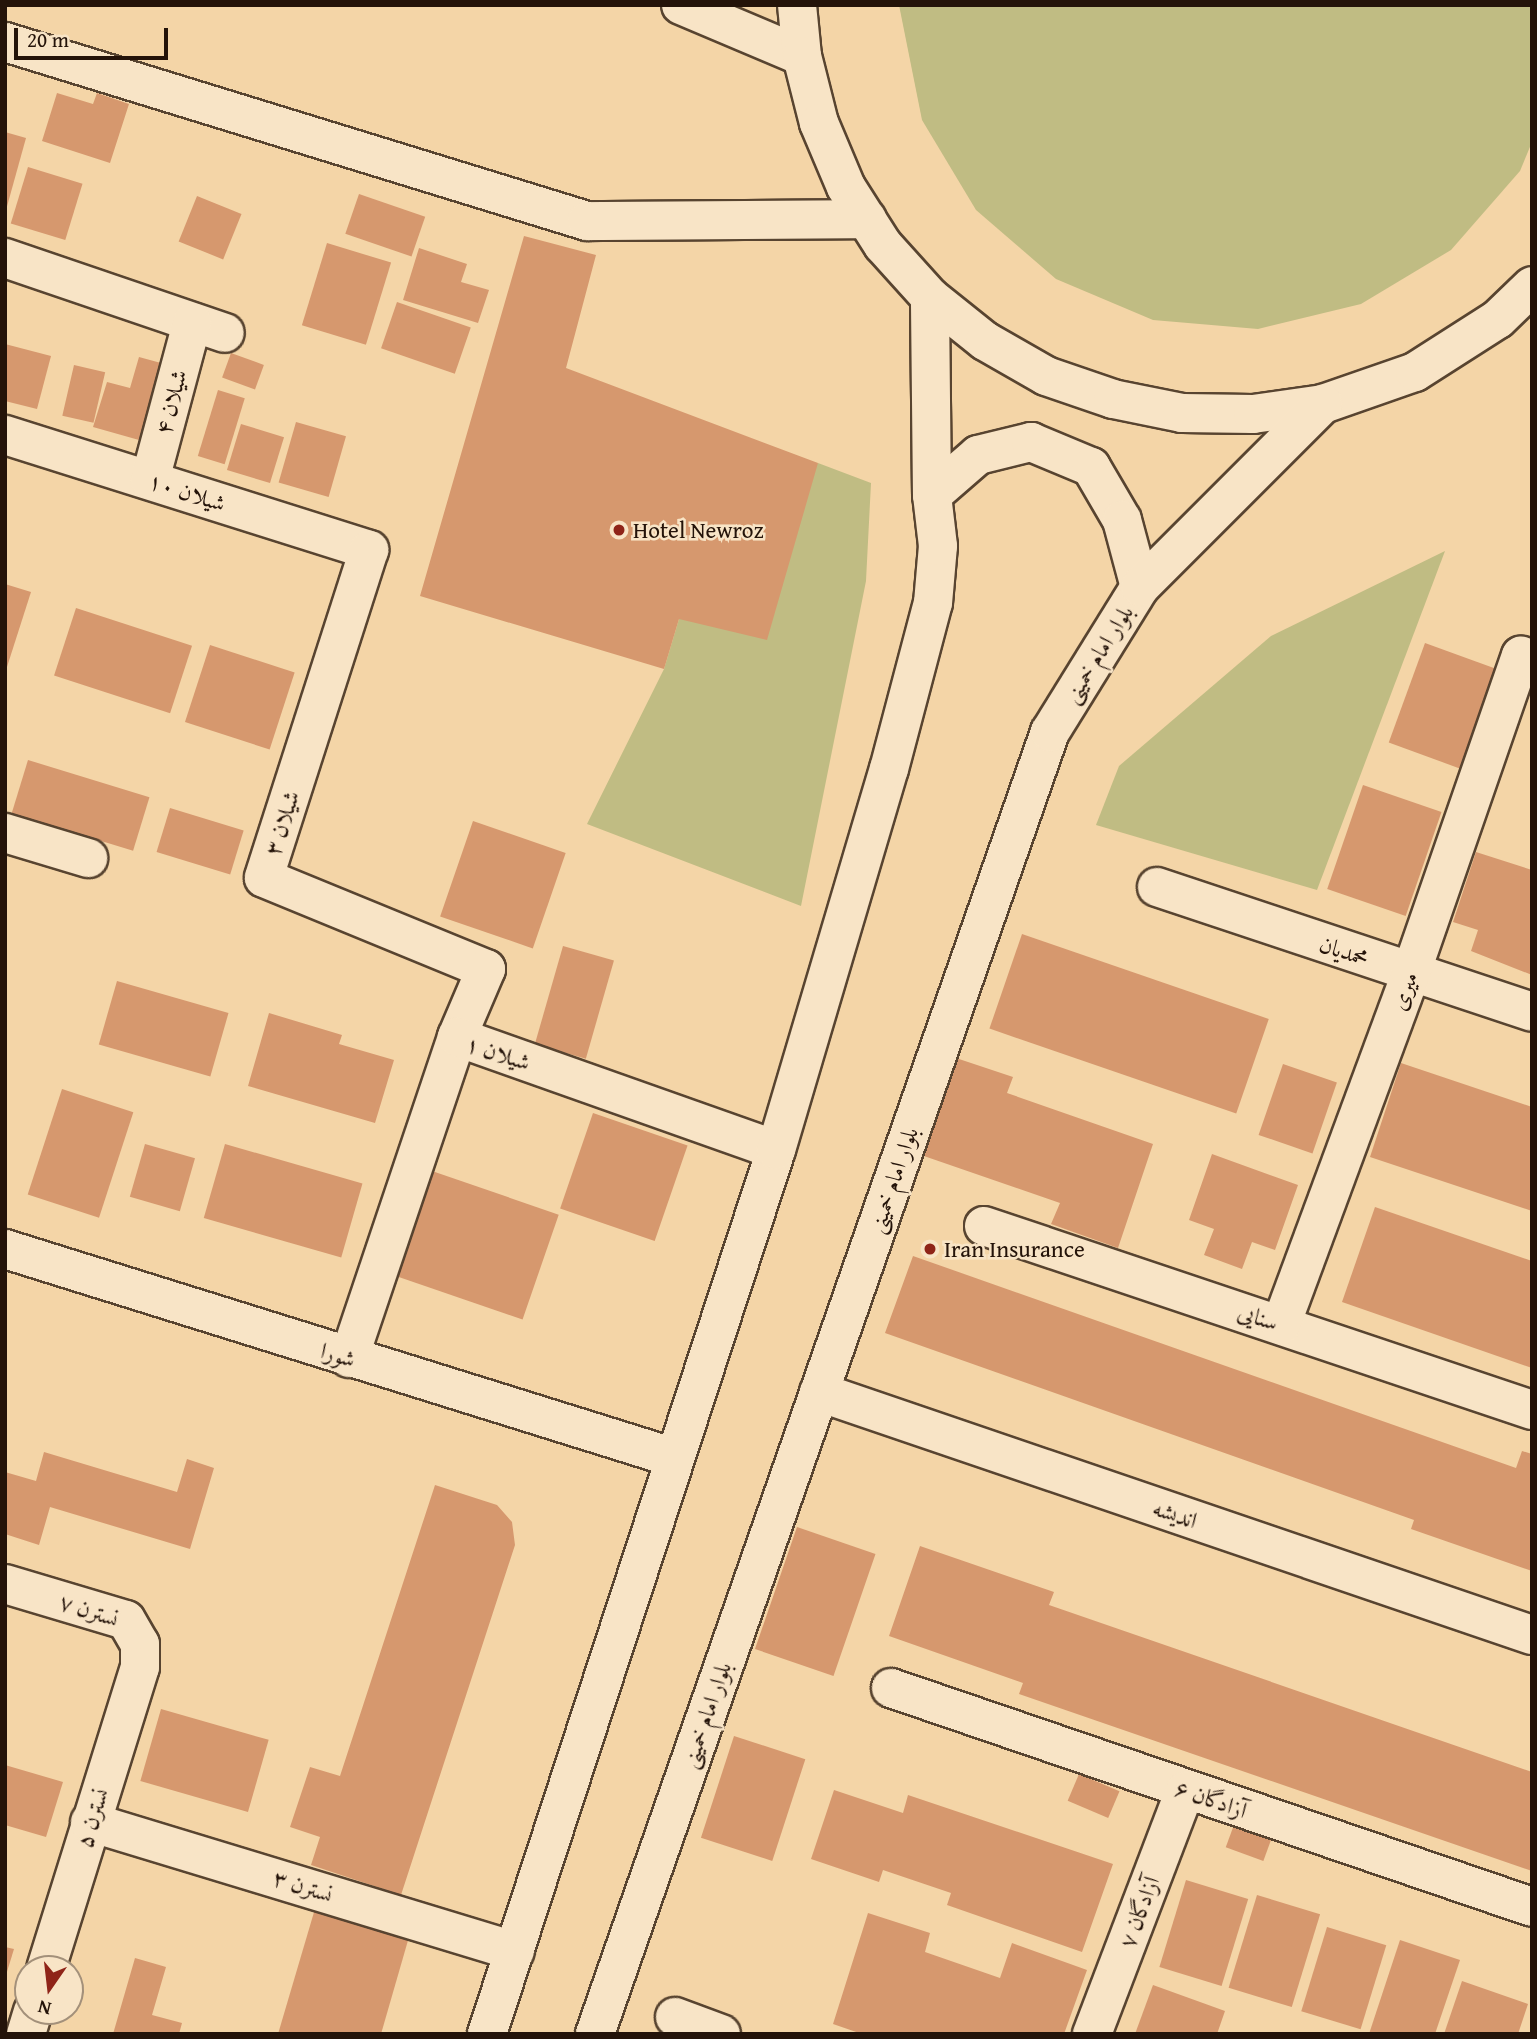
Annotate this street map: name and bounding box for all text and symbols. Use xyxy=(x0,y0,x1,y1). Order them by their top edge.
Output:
scale bar xyxy=(18,14,172,58)
text: 20 m xyxy=(27,24,69,55)
street label: شیلان ۴ xyxy=(149,366,193,438)
street label: شیلان ۱۰ xyxy=(145,467,229,517)
place label: Hotel Newroz xyxy=(633,516,764,544)
marker: Hotel Newroz xyxy=(611,522,627,538)
street label: بلوار امام خمینی xyxy=(1057,600,1139,708)
street label: شیلان ۳ xyxy=(259,787,305,859)
street label: محمدیان xyxy=(1316,930,1372,972)
street label: میری xyxy=(1384,968,1424,1014)
street label: شیلان ۱ xyxy=(462,1030,534,1076)
street label: بلوار امام خمینی xyxy=(862,1123,924,1237)
place label: Iran Insurance xyxy=(944,1235,1085,1263)
marker: Iran Insurance xyxy=(922,1241,938,1257)
street label: سنایی xyxy=(1234,1298,1282,1336)
street label: شورا xyxy=(317,1337,359,1373)
street label: اندیشه xyxy=(1149,1494,1201,1534)
street label: نسترن ۷ xyxy=(56,1588,122,1632)
street label: بلوار امام خمینی xyxy=(675,1658,737,1772)
street label: آزادگان ۶ xyxy=(1171,1774,1251,1824)
street label: نسترن ۵ xyxy=(70,1785,114,1851)
street label: نسترن ۳ xyxy=(270,1864,336,1908)
street label: آزادگان ۷ xyxy=(1113,1872,1165,1952)
north arrow xyxy=(14,1955,84,2025)
text: N xyxy=(35,1993,54,2024)

